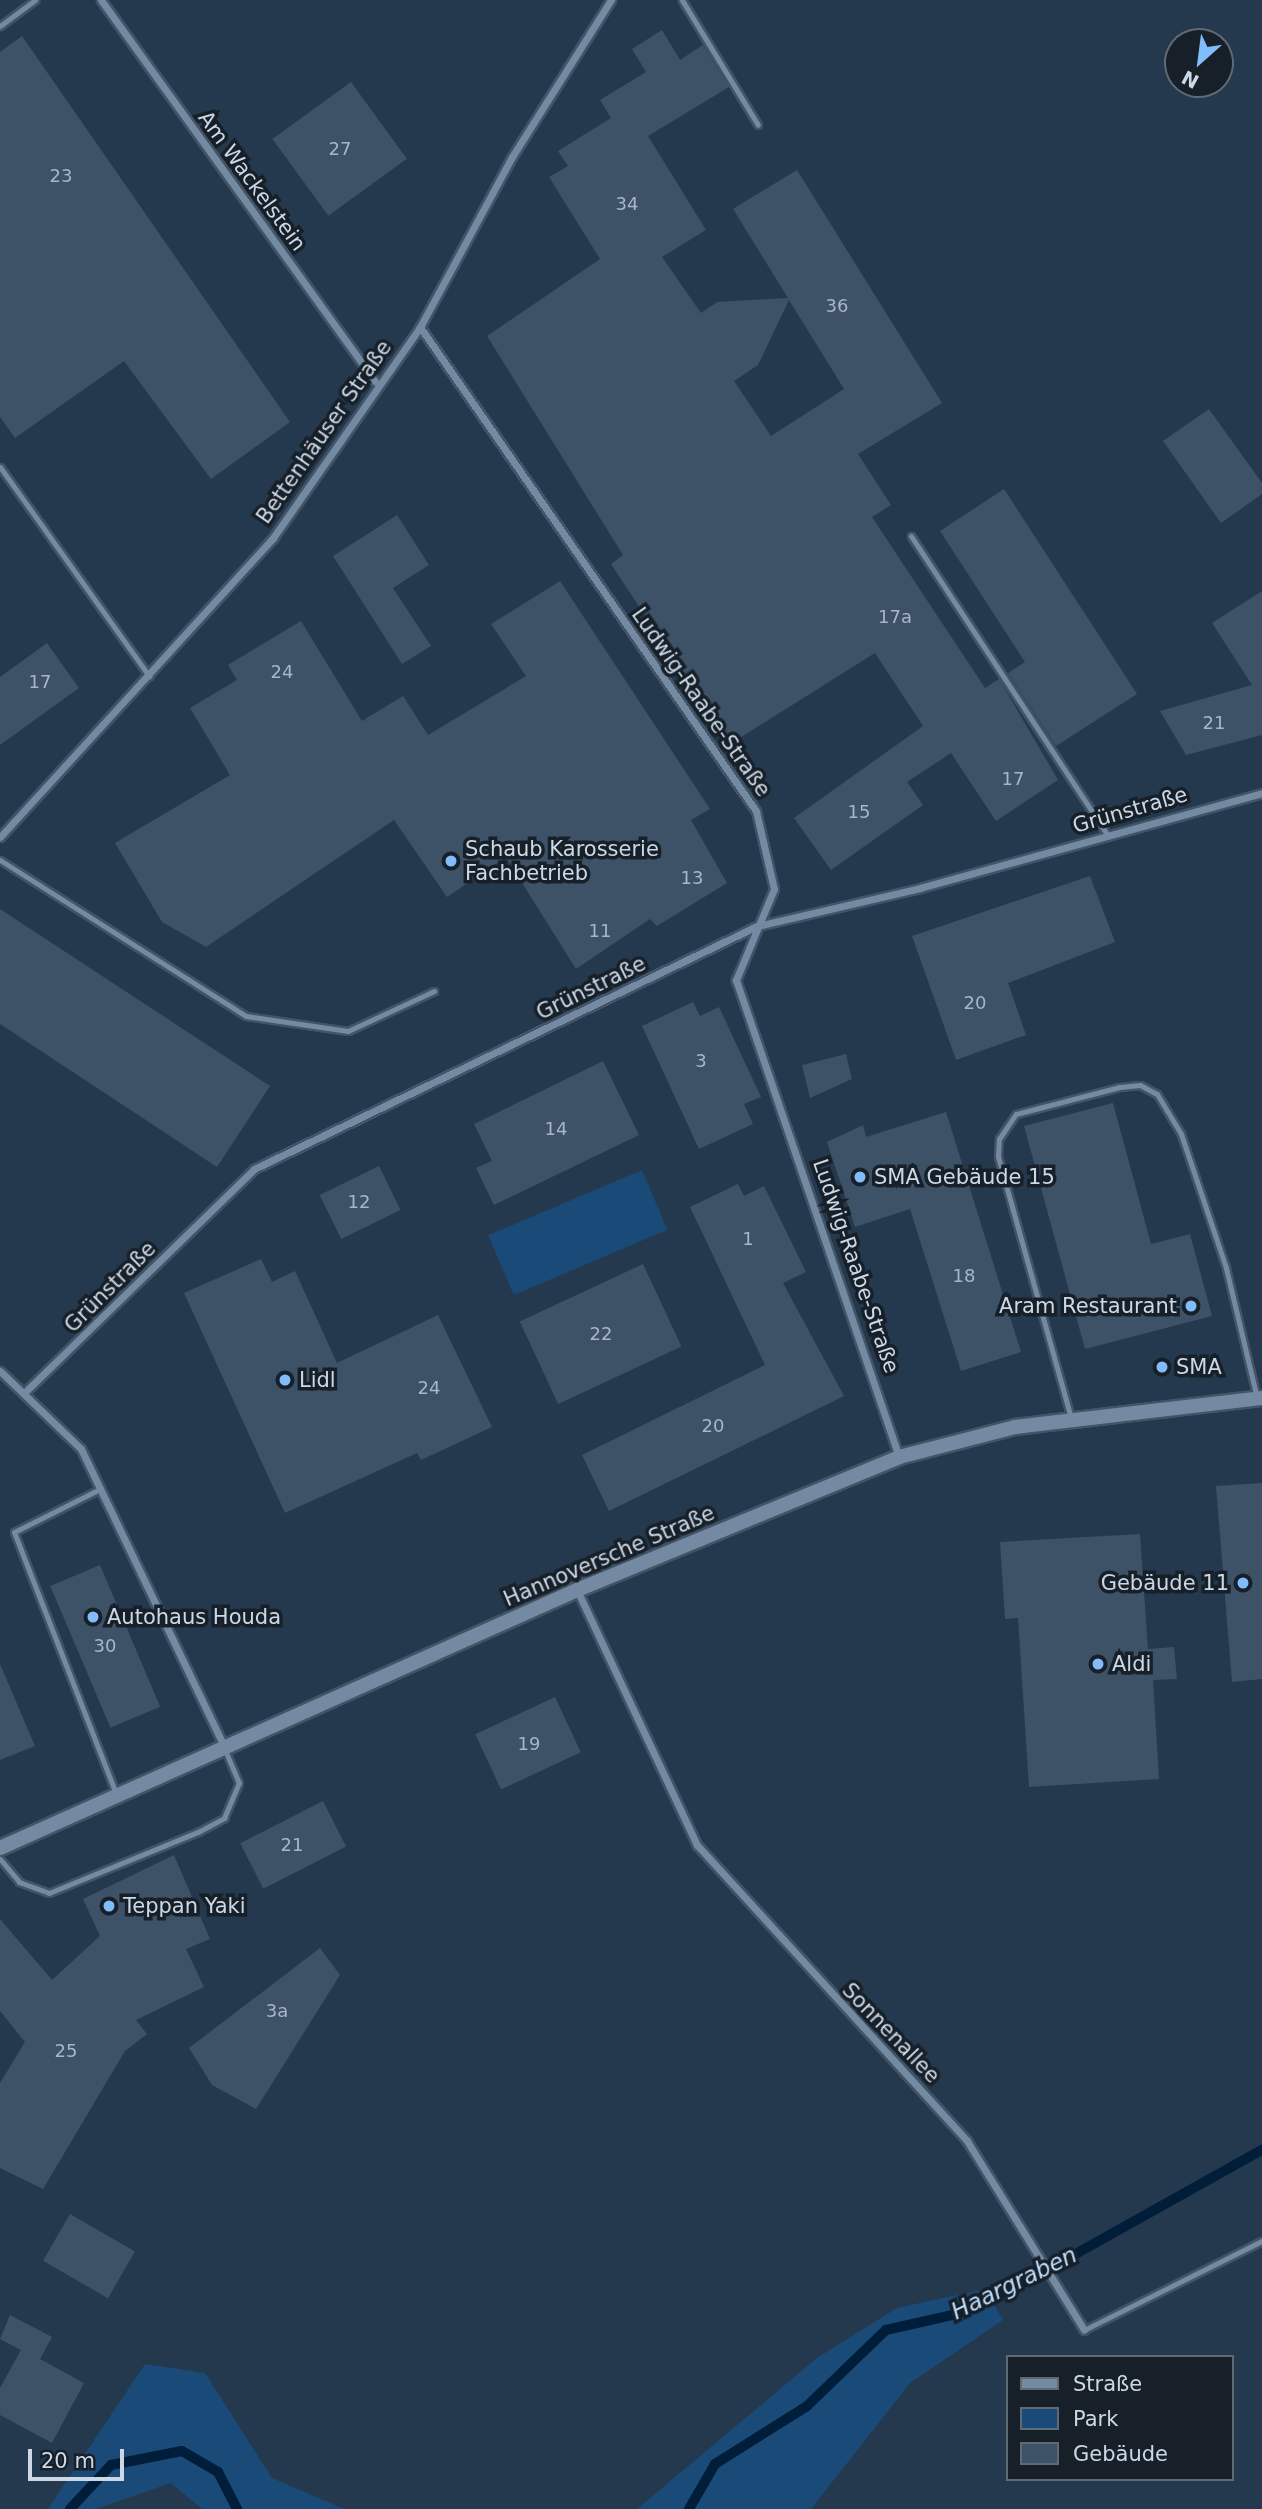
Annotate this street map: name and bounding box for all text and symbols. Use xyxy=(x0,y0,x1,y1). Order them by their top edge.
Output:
north arrow xyxy=(1164,28,1234,98)
text: N xyxy=(1178,66,1202,93)
street label: Am Wackelstein xyxy=(193,106,311,256)
house number: 27 xyxy=(329,138,351,160)
house number: 23 xyxy=(50,165,72,187)
house number: 34 xyxy=(616,193,638,215)
house number: 36 xyxy=(826,295,848,317)
street label: Bettenhäuser Straße xyxy=(251,336,397,528)
street label: Ludwig-Raabe-Straße xyxy=(626,603,776,801)
house number: 17a xyxy=(878,606,912,628)
house number: 24 xyxy=(271,661,293,683)
house number: 17 xyxy=(29,671,51,693)
house number: 21 xyxy=(1203,712,1225,734)
house number: 17 xyxy=(1002,768,1024,790)
street label: Grünstraße xyxy=(1070,782,1190,838)
house number: 15 xyxy=(848,801,870,823)
place label: Schaub Karosserie Fachbetrieb xyxy=(465,836,659,886)
marker: Schaub Karosserie Fachbetrieb xyxy=(443,853,459,869)
house number: 13 xyxy=(681,867,703,889)
house number: 11 xyxy=(589,920,611,942)
street label: Grünstraße xyxy=(532,951,650,1025)
house number: 20 xyxy=(964,992,986,1014)
house number: 3 xyxy=(695,1050,707,1072)
house number: 14 xyxy=(545,1118,567,1140)
street label: Ludwig-Raabe-Straße xyxy=(807,1156,905,1376)
place label: SMA Gebäude 15 xyxy=(874,1164,1055,1190)
marker: SMA Gebäude 15 xyxy=(852,1169,868,1185)
house number: 12 xyxy=(348,1191,370,1213)
house number: 1 xyxy=(742,1228,754,1250)
street label: Grünstraße xyxy=(59,1236,161,1338)
house number: 18 xyxy=(953,1265,975,1287)
place label: Aram Restaurant xyxy=(999,1293,1177,1319)
marker: Aram Restaurant xyxy=(1183,1298,1199,1314)
house number: 22 xyxy=(590,1323,612,1345)
place label: SMA xyxy=(1176,1354,1222,1380)
marker: SMA xyxy=(1154,1359,1170,1375)
place label: Lidl xyxy=(299,1367,336,1393)
marker: Lidl xyxy=(277,1372,293,1388)
house number: 24 xyxy=(418,1377,440,1399)
house number: 20 xyxy=(702,1415,724,1437)
street label: Hannoversche Straße xyxy=(500,1500,718,1612)
place label: Gebäude 11 xyxy=(1101,1570,1229,1596)
marker: Gebäude 11 xyxy=(1235,1575,1251,1591)
place label: Autohaus Houda xyxy=(107,1604,281,1630)
marker: Autohaus Houda xyxy=(85,1609,101,1625)
house number: 30 xyxy=(94,1635,116,1657)
place label: Aldi xyxy=(1112,1651,1151,1677)
marker: Aldi xyxy=(1090,1656,1106,1672)
house number: 19 xyxy=(518,1733,540,1755)
house number: 21 xyxy=(281,1834,303,1856)
place label: Teppan Yaki xyxy=(123,1893,245,1919)
marker: Teppan Yaki xyxy=(101,1898,117,1914)
street label: Sonnenallee xyxy=(837,1978,945,2088)
house number: 3a xyxy=(266,2000,288,2022)
house number: 25 xyxy=(55,2040,77,2062)
water label: Haargraben xyxy=(947,2241,1081,2325)
legend xyxy=(1006,2355,1234,2481)
text: Straße xyxy=(1073,2372,1142,2396)
text: Park xyxy=(1073,2407,1118,2431)
scale bar xyxy=(32,2436,128,2480)
text: Gebäude xyxy=(1073,2442,1168,2466)
text: 20 m xyxy=(41,2449,95,2473)

